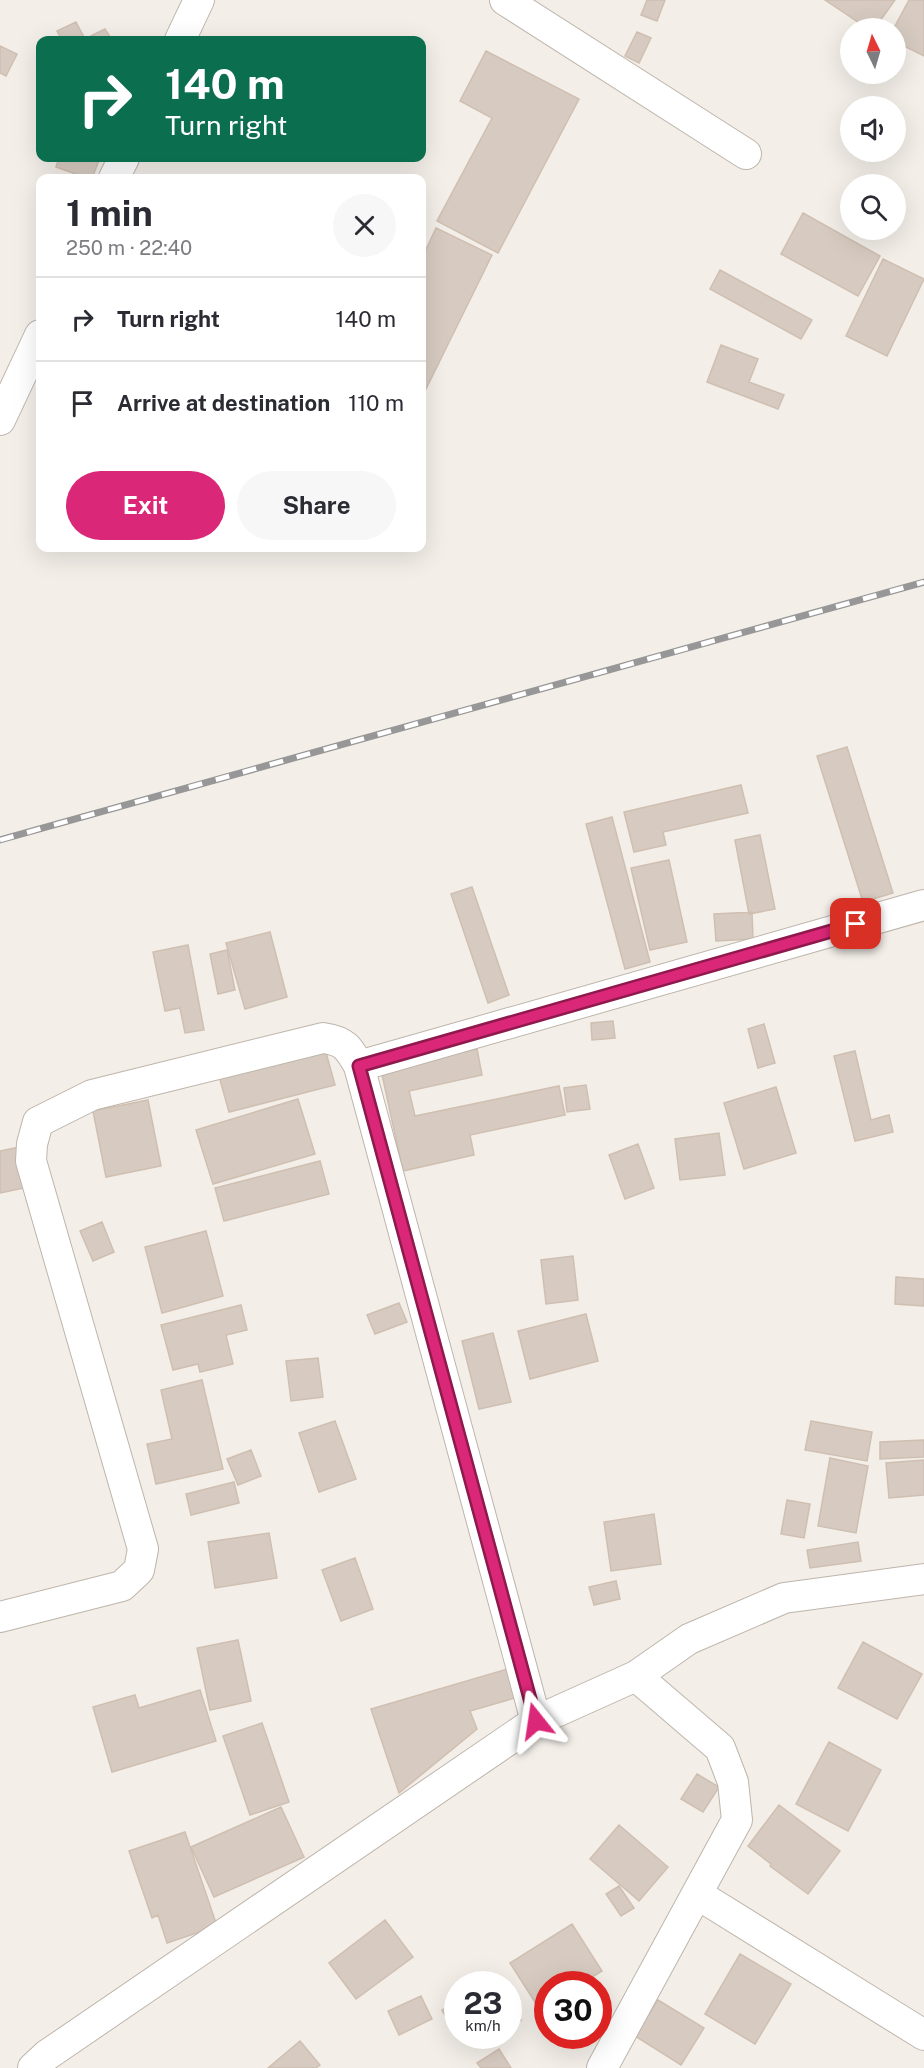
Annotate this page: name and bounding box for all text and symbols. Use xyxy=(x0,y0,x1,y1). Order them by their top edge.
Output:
north arrow xyxy=(840,18,906,84)
map controls xyxy=(840,18,906,240)
text: 140 m xyxy=(165,59,285,108)
icon: right xyxy=(66,60,144,138)
button: sound xyxy=(840,96,906,162)
text: Turn right xyxy=(165,109,288,141)
button: search xyxy=(840,174,906,240)
text: 1 min xyxy=(66,192,153,234)
button: close xyxy=(333,194,396,257)
text: 250 m · 22:40 xyxy=(66,236,192,260)
icon: right xyxy=(66,303,99,336)
text: Turn right xyxy=(117,306,220,332)
text: 140 m xyxy=(335,306,396,332)
icon: arrive xyxy=(66,387,99,420)
text: Arrive at destination xyxy=(117,390,330,416)
text: 110 m xyxy=(348,390,404,416)
button: Exit xyxy=(66,471,225,540)
button: Share xyxy=(237,471,396,540)
pin xyxy=(830,898,881,949)
icon: arrive xyxy=(839,907,872,940)
position arrow xyxy=(504,1689,568,1753)
speed limit sign: 30 xyxy=(534,1971,612,2049)
text: 23 xyxy=(463,1985,503,2021)
text: km/h xyxy=(465,2017,501,2034)

